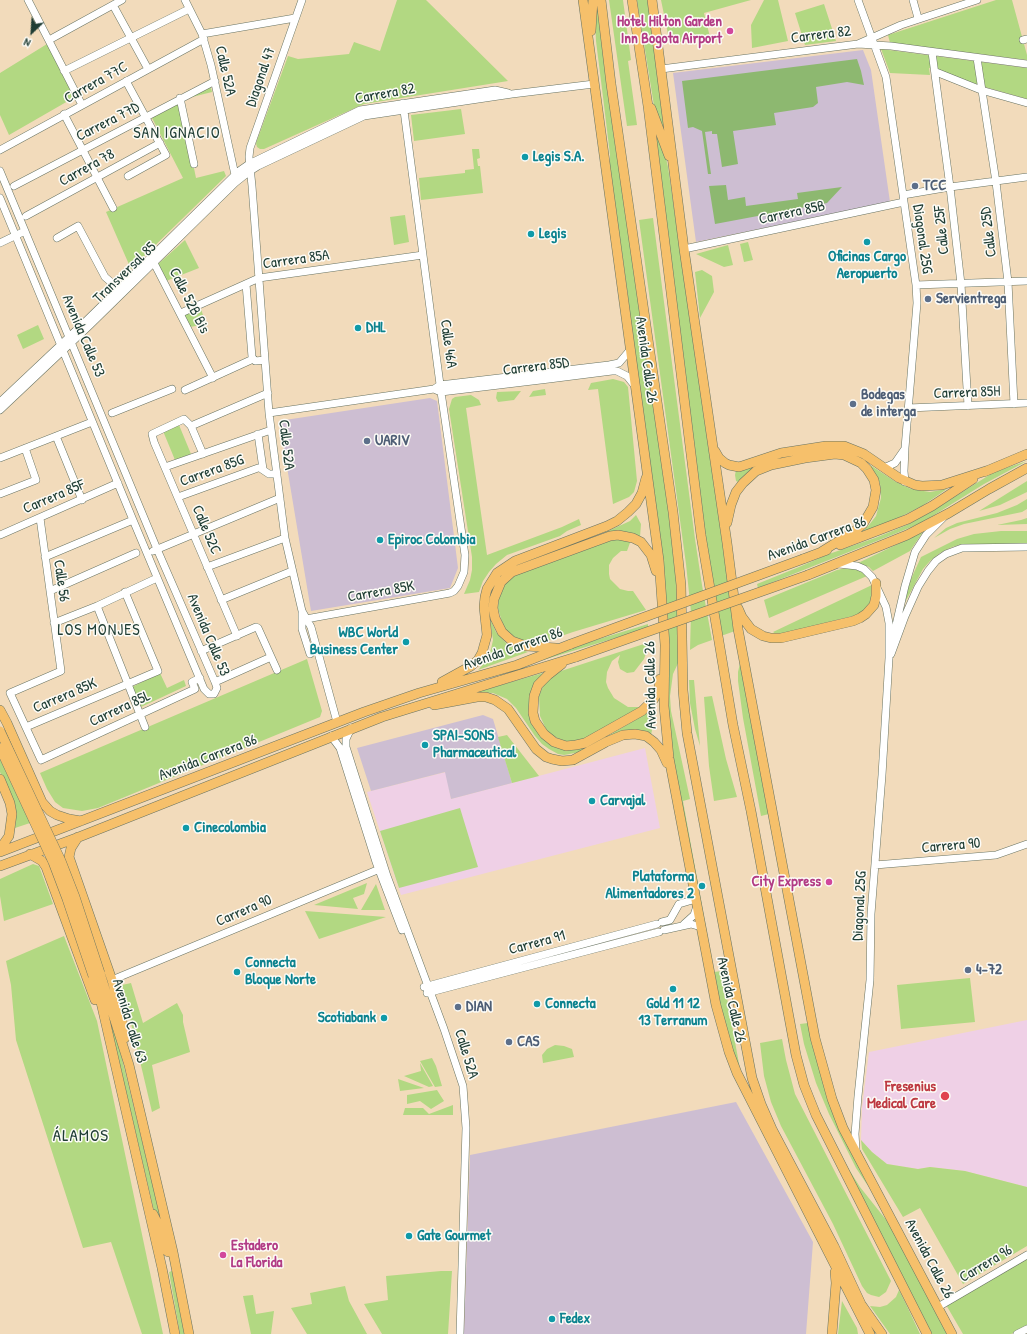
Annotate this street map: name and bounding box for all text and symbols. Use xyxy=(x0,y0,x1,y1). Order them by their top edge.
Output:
north arrow xyxy=(12,12,52,52)
place label: Hotel Hilton Garden Inn Bogota Airport xyxy=(617,13,722,48)
street label: Carrera 82 xyxy=(790,22,852,48)
marker: Hotel Hilton Garden Inn Bogota Airport xyxy=(725,26,735,36)
text: N xyxy=(21,35,33,50)
street label: Calle 52A xyxy=(211,44,239,98)
street label: Diagonal 47 xyxy=(242,45,280,109)
street label: Carrera 77C xyxy=(61,58,131,108)
street label: Carrera 82 xyxy=(354,80,416,108)
street label: Carrera 77D xyxy=(73,98,143,146)
district label: SAN IGNACIO xyxy=(133,124,221,144)
street label: Carrera 78 xyxy=(56,145,118,191)
place label: Legis S.A. xyxy=(533,148,584,166)
marker: Legis S.A. xyxy=(520,152,530,162)
place label: TCC xyxy=(923,177,946,195)
marker: TCC xyxy=(910,181,920,191)
street label: Carrera 85B xyxy=(757,197,827,229)
street label: Diagonal 25G xyxy=(908,203,936,275)
street label: Calle 25F xyxy=(930,205,954,255)
street label: Calle 25D xyxy=(977,206,1001,258)
place label: Legis xyxy=(539,225,566,243)
marker: Legis xyxy=(526,229,536,239)
marker: Oficinas Cargo Aeropuerto xyxy=(862,237,872,247)
street label: Transversal 85 xyxy=(90,238,160,308)
street label: Carrera 85A xyxy=(262,246,330,274)
place label: Oficinas Cargo Aeropuerto xyxy=(828,248,906,283)
street label: Calle 52B Bis xyxy=(165,265,213,337)
place label: Servientrega xyxy=(936,290,1006,308)
street label: Avenida Calle 53 xyxy=(58,292,108,380)
marker: Servientrega xyxy=(923,294,933,304)
street label: Avenida Calle 26 xyxy=(631,315,661,405)
place label: DHL xyxy=(366,319,386,337)
street label: Calle 46A xyxy=(436,319,460,369)
marker: DHL xyxy=(353,323,363,333)
street label: Carrera 85D xyxy=(502,354,570,380)
street label: Carrera 85H xyxy=(933,383,1001,403)
place label: Bodegas de interga xyxy=(861,386,916,421)
marker: Bodegas de interga xyxy=(848,399,858,409)
street label: Calle 52A xyxy=(274,419,298,471)
place label: UARIV xyxy=(375,432,409,450)
marker: UARIV xyxy=(362,436,372,446)
street label: Carrera 85G xyxy=(178,451,246,491)
street label: Carrera 85F xyxy=(20,476,88,518)
street label: Calle 52C xyxy=(188,503,224,557)
street label: Avenida Carrera 86 xyxy=(765,513,869,565)
place label: Epiroc Colombia xyxy=(388,531,475,549)
marker: Epiroc Colombia xyxy=(375,535,385,545)
street label: Calle 56 xyxy=(49,559,73,603)
street label: Carrera 85K xyxy=(346,577,416,607)
street label: Avenida Calle 53 xyxy=(183,591,233,679)
district label: LOS MONJES xyxy=(57,621,141,641)
place label: WBC World Business Center xyxy=(310,624,398,659)
street label: Avenida Carrera 86 xyxy=(461,624,565,674)
marker: WBC World Business Center xyxy=(401,637,411,647)
street label: Avenida Calle 26 xyxy=(641,641,661,729)
street label: Carrera 85K xyxy=(30,675,100,717)
street label: Carrera 85L xyxy=(87,687,153,731)
place label: SPAI-SONS Pharmaceutical xyxy=(433,727,516,762)
street label: Avenida Carrera 86 xyxy=(156,731,260,785)
marker: SPAI-SONS Pharmaceutical xyxy=(420,740,430,750)
place label: Carvajal xyxy=(600,792,645,810)
marker: Carvajal xyxy=(587,796,597,806)
place label: Cinecolombia xyxy=(194,819,266,837)
marker: Cinecolombia xyxy=(181,823,191,833)
street label: Carrera 90 xyxy=(921,834,981,858)
place label: Plataforma Alimentadores 2 xyxy=(605,868,694,903)
street label: Diagonal 25G xyxy=(849,871,871,941)
place label: City Express xyxy=(751,873,821,891)
marker: City Express xyxy=(824,877,834,887)
marker: Plataforma Alimentadores 2 xyxy=(697,881,707,891)
street label: Carrera 90 xyxy=(213,891,275,931)
street label: Carrera 91 xyxy=(507,927,567,959)
place label: Connecta Bloque Norte xyxy=(245,954,316,989)
street label: Avenida Calle 26 xyxy=(712,955,750,1045)
place label: 4-72 xyxy=(976,961,1002,979)
marker: 4-72 xyxy=(963,965,973,975)
marker: Connecta Bloque Norte xyxy=(232,967,242,977)
street label: Avenida Calle 63 xyxy=(108,977,150,1065)
marker: Gold 11 12 13 Terranum xyxy=(668,984,678,994)
place label: Connecta xyxy=(545,995,596,1013)
place label: Gold 11 12 13 Terranum xyxy=(638,995,708,1030)
place label: DIAN xyxy=(466,998,492,1016)
marker: Connecta xyxy=(532,999,542,1009)
marker: DIAN xyxy=(453,1002,463,1012)
place label: Scotiabank xyxy=(318,1009,376,1027)
marker: Scotiabank xyxy=(379,1013,389,1023)
street label: Calle 52A xyxy=(450,1027,482,1081)
place label: CAS xyxy=(517,1033,539,1051)
marker: CAS xyxy=(504,1037,514,1047)
place label: Fresenius Medical Care xyxy=(867,1078,936,1113)
marker: Fresenius Medical Care xyxy=(939,1090,951,1102)
district label: ÁLAMOS xyxy=(53,1126,109,1146)
street label: Avenida Calle 26 xyxy=(900,1216,958,1302)
place label: Gate Gourmet xyxy=(417,1227,491,1245)
marker: Gate Gourmet xyxy=(404,1231,414,1241)
place label: Estadero La Florida xyxy=(231,1237,282,1272)
street label: Carrera 96 xyxy=(956,1241,1016,1287)
marker: Estadero La Florida xyxy=(218,1250,228,1260)
place label: Fedex xyxy=(560,1310,590,1328)
marker: Fedex xyxy=(547,1314,557,1324)

